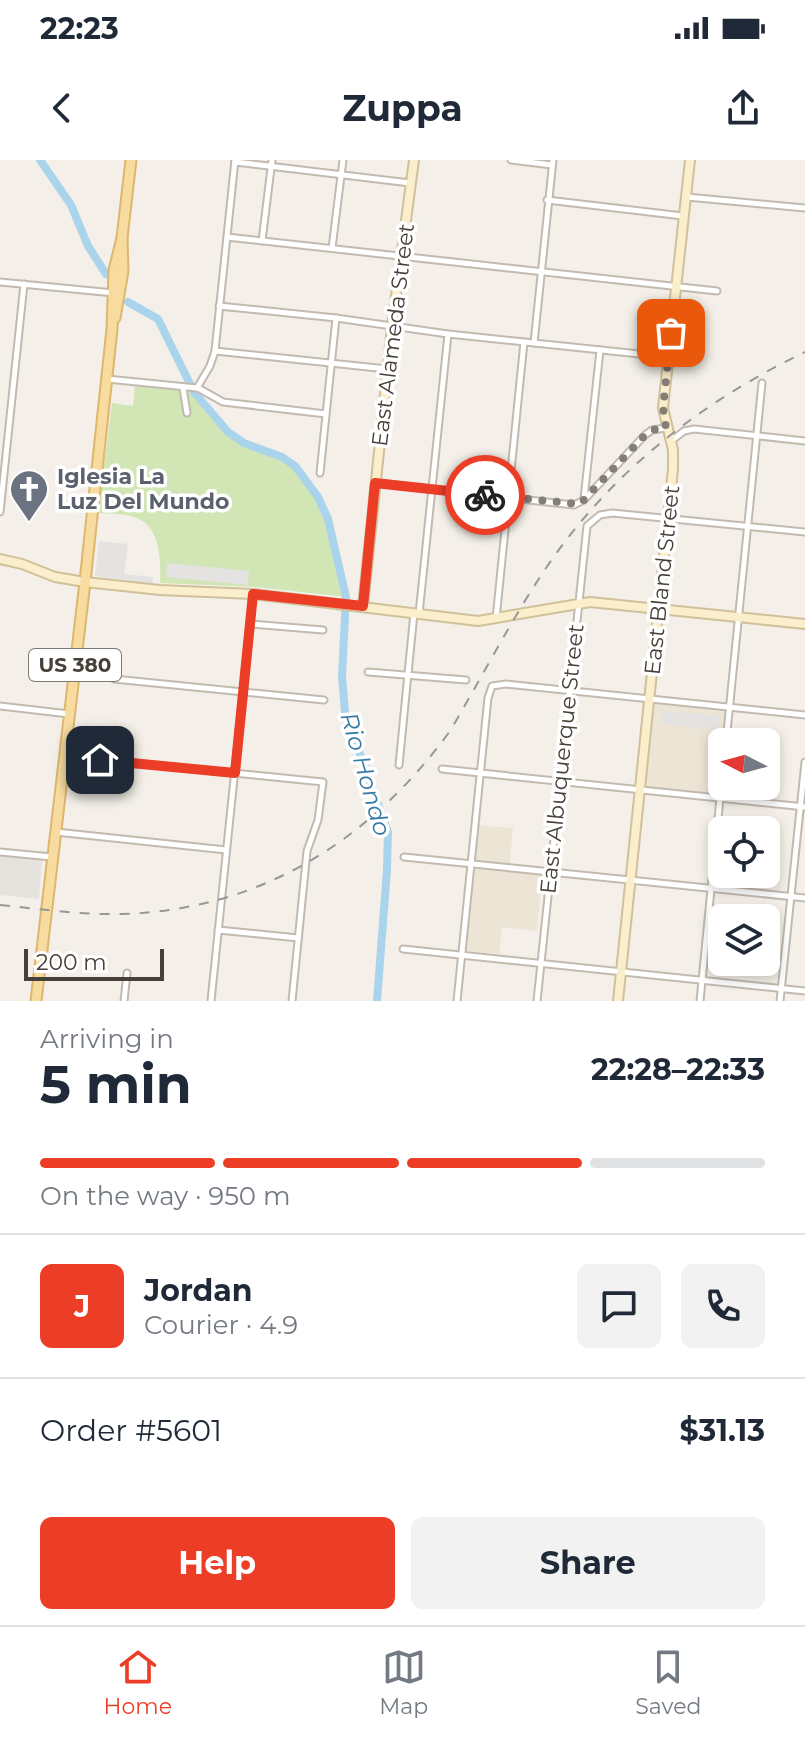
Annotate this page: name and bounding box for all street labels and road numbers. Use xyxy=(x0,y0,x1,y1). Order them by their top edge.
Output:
street label: East Alameda Street xyxy=(366,222,420,448)
street label: East Bland Street xyxy=(639,484,685,676)
street label: East Albuquerque Street xyxy=(534,623,590,895)
road number: US 380 xyxy=(29,649,121,681)

